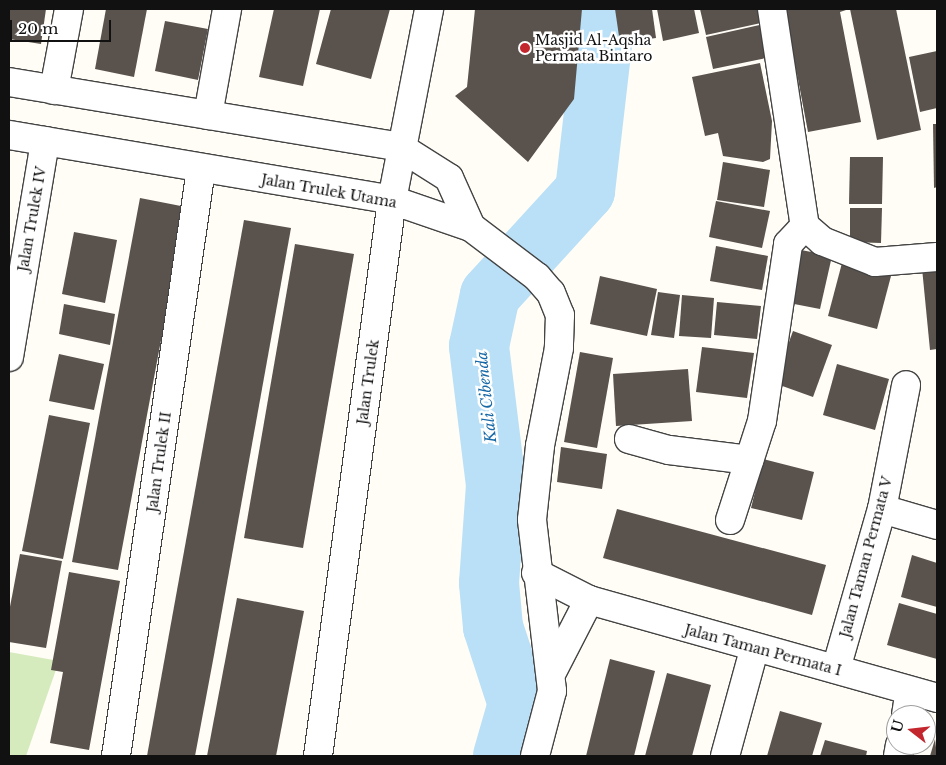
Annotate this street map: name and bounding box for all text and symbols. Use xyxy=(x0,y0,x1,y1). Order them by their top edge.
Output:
scale bar xyxy=(12,10,114,42)
text: 20 m xyxy=(18,19,58,38)
place label: Masjid Al-Aqsha Permata Bintaro xyxy=(535,32,653,64)
marker: Masjid Al-Aqsha Permata Bintaro xyxy=(519,42,531,54)
street label: Jalan Trulek IV xyxy=(14,165,50,273)
street label: Jalan Trulek Utama xyxy=(260,171,398,211)
street label: Jalan Trulek xyxy=(354,338,382,426)
water label: Kali Cibenda xyxy=(472,350,500,444)
street label: Jalan Trulek II xyxy=(144,410,174,514)
street label: Jalan Taman Permata V xyxy=(836,474,896,640)
street label: Jalan Taman Permata I xyxy=(682,621,844,679)
north arrow xyxy=(886,705,936,755)
text: U xyxy=(887,718,908,735)

